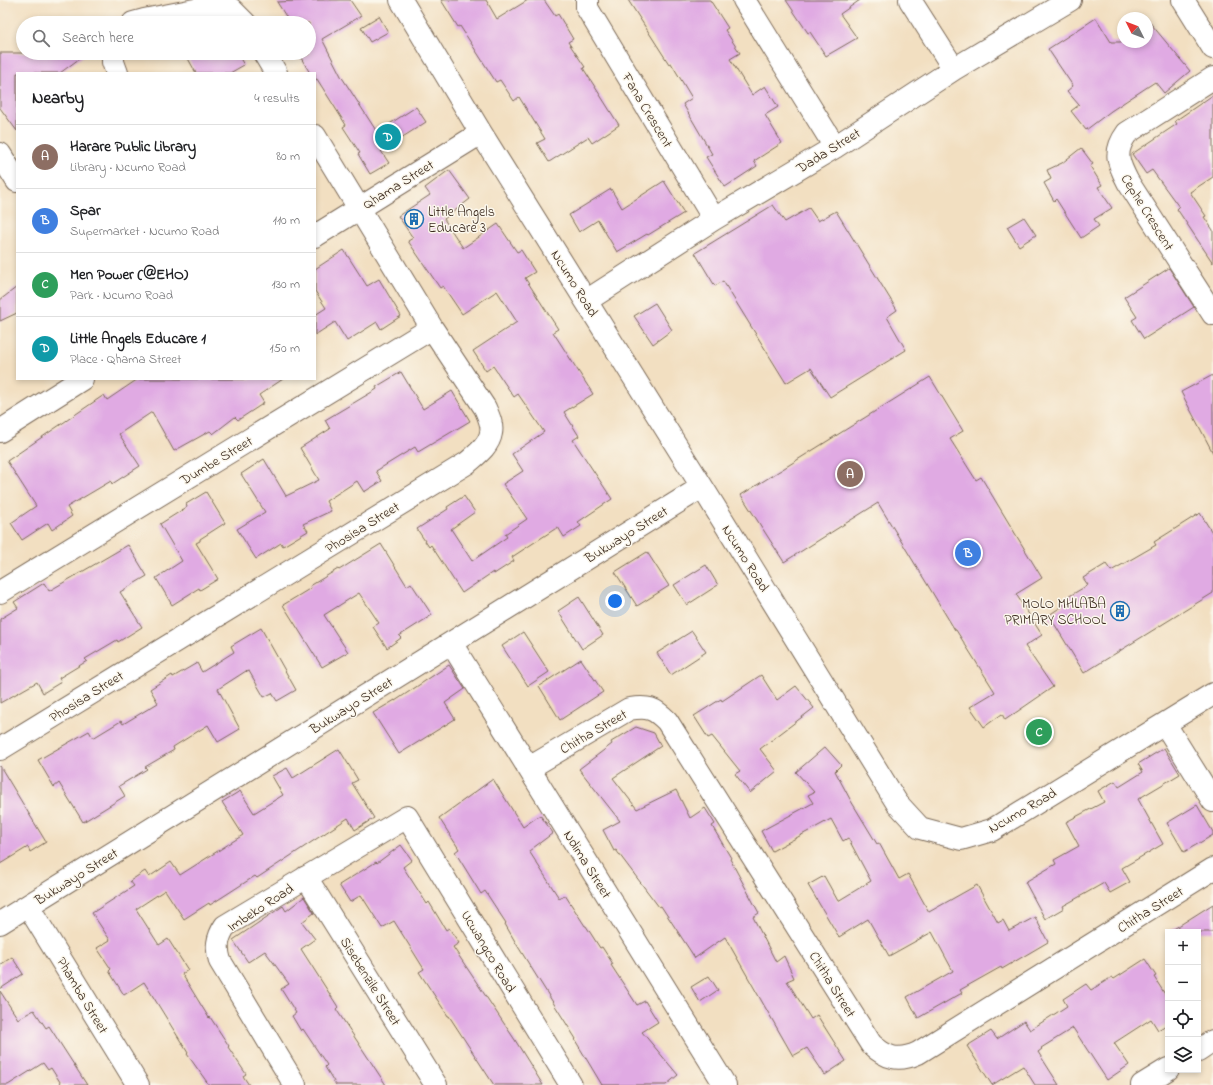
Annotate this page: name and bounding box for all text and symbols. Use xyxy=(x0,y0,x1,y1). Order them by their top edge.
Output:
north arrow xyxy=(1117,12,1153,48)
search box xyxy=(16,16,316,60)
icon: search xyxy=(30,27,52,49)
text: Search here xyxy=(62,27,134,49)
street label: Fana Crescent xyxy=(616,68,678,152)
text: Nearby xyxy=(32,86,84,111)
text: 4 results xyxy=(254,89,300,108)
pin: D xyxy=(375,122,401,152)
street label: Dada Street xyxy=(792,123,865,180)
text: Harare Public Library xyxy=(70,136,196,158)
text: A xyxy=(41,147,49,166)
text: 80 m xyxy=(276,147,300,166)
street label: Qhama Street xyxy=(359,155,439,215)
text: Library · Ncumo Road xyxy=(70,158,186,177)
street label: Cephe Crescent xyxy=(1115,170,1179,256)
text: Spar xyxy=(70,200,101,222)
place label: Little Angels Educare 3 xyxy=(428,202,495,239)
building icon: Little Angels Educare 3 xyxy=(403,208,425,230)
text: B xyxy=(41,211,49,230)
text: 110 m xyxy=(273,211,300,230)
text: Supermarket · Ncumo Road xyxy=(70,222,219,241)
street label: Ncumo Road xyxy=(545,246,603,322)
text: Men Power (@EHO) xyxy=(70,264,188,286)
text: C xyxy=(41,275,49,294)
text: 130 m xyxy=(272,275,300,294)
text: Park · Ncumo Road xyxy=(70,286,173,305)
text: Little Angels Educare 1 xyxy=(70,328,206,350)
text: D xyxy=(40,339,50,358)
text: 150 m xyxy=(269,339,300,358)
text: Place · Qhama Street xyxy=(70,350,182,369)
street label: Dumbe Street xyxy=(176,431,257,492)
pin: A xyxy=(837,459,863,489)
street label: Phosisa Street xyxy=(321,497,404,560)
street label: Bukwayo Street xyxy=(580,501,673,571)
street label: Ncumo Road xyxy=(716,521,774,597)
pin: B xyxy=(955,538,981,568)
your location xyxy=(605,591,625,611)
place label: MOLO MHLABA PRIMARY SCHOOL xyxy=(1005,594,1107,631)
building icon: MOLO MHLABA PRIMARY SCHOOL xyxy=(1109,600,1131,622)
street label: Phosisa Street xyxy=(45,666,128,729)
street label: Bukwayo Street xyxy=(305,672,398,742)
street label: Chitha Street xyxy=(556,704,632,760)
pin: C xyxy=(1026,717,1052,747)
street label: Ncumo Road xyxy=(985,783,1061,839)
street label: Ndima Street xyxy=(557,827,616,903)
street label: Bukwayo Street xyxy=(30,843,123,913)
street label: Imbeko Road xyxy=(224,879,298,938)
street label: Chitha Street xyxy=(1114,881,1188,939)
street label: Ucwangco Road xyxy=(454,907,521,997)
map controls xyxy=(1165,929,1201,1073)
button: + xyxy=(1165,929,1201,965)
street label: Sisebenzile Street xyxy=(334,933,406,1031)
street label: Chitha Street xyxy=(803,948,861,1022)
street label: Phamba Street xyxy=(51,953,113,1038)
button: − xyxy=(1165,965,1201,1001)
button: locate xyxy=(1165,1001,1201,1037)
button: layers xyxy=(1165,1037,1201,1073)

